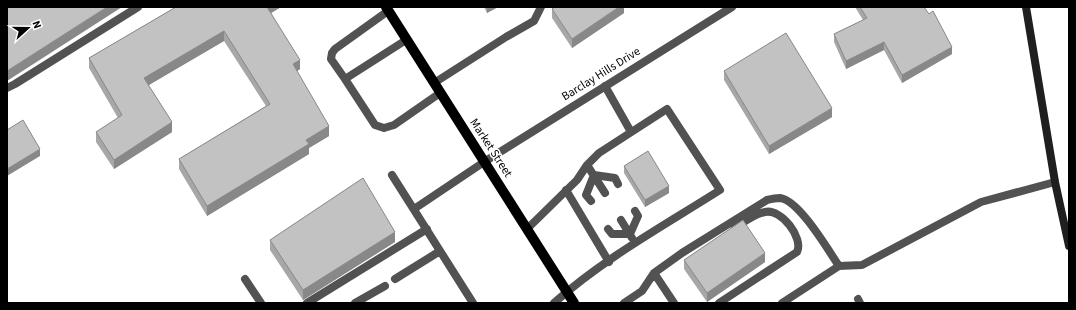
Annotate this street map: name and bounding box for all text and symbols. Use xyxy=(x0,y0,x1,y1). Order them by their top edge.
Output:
north arrow xyxy=(8,8,48,48)
text: N xyxy=(29,18,45,31)
street label: Barclay Hills Drive xyxy=(558,43,644,105)
street label: Market Street xyxy=(466,115,516,181)

